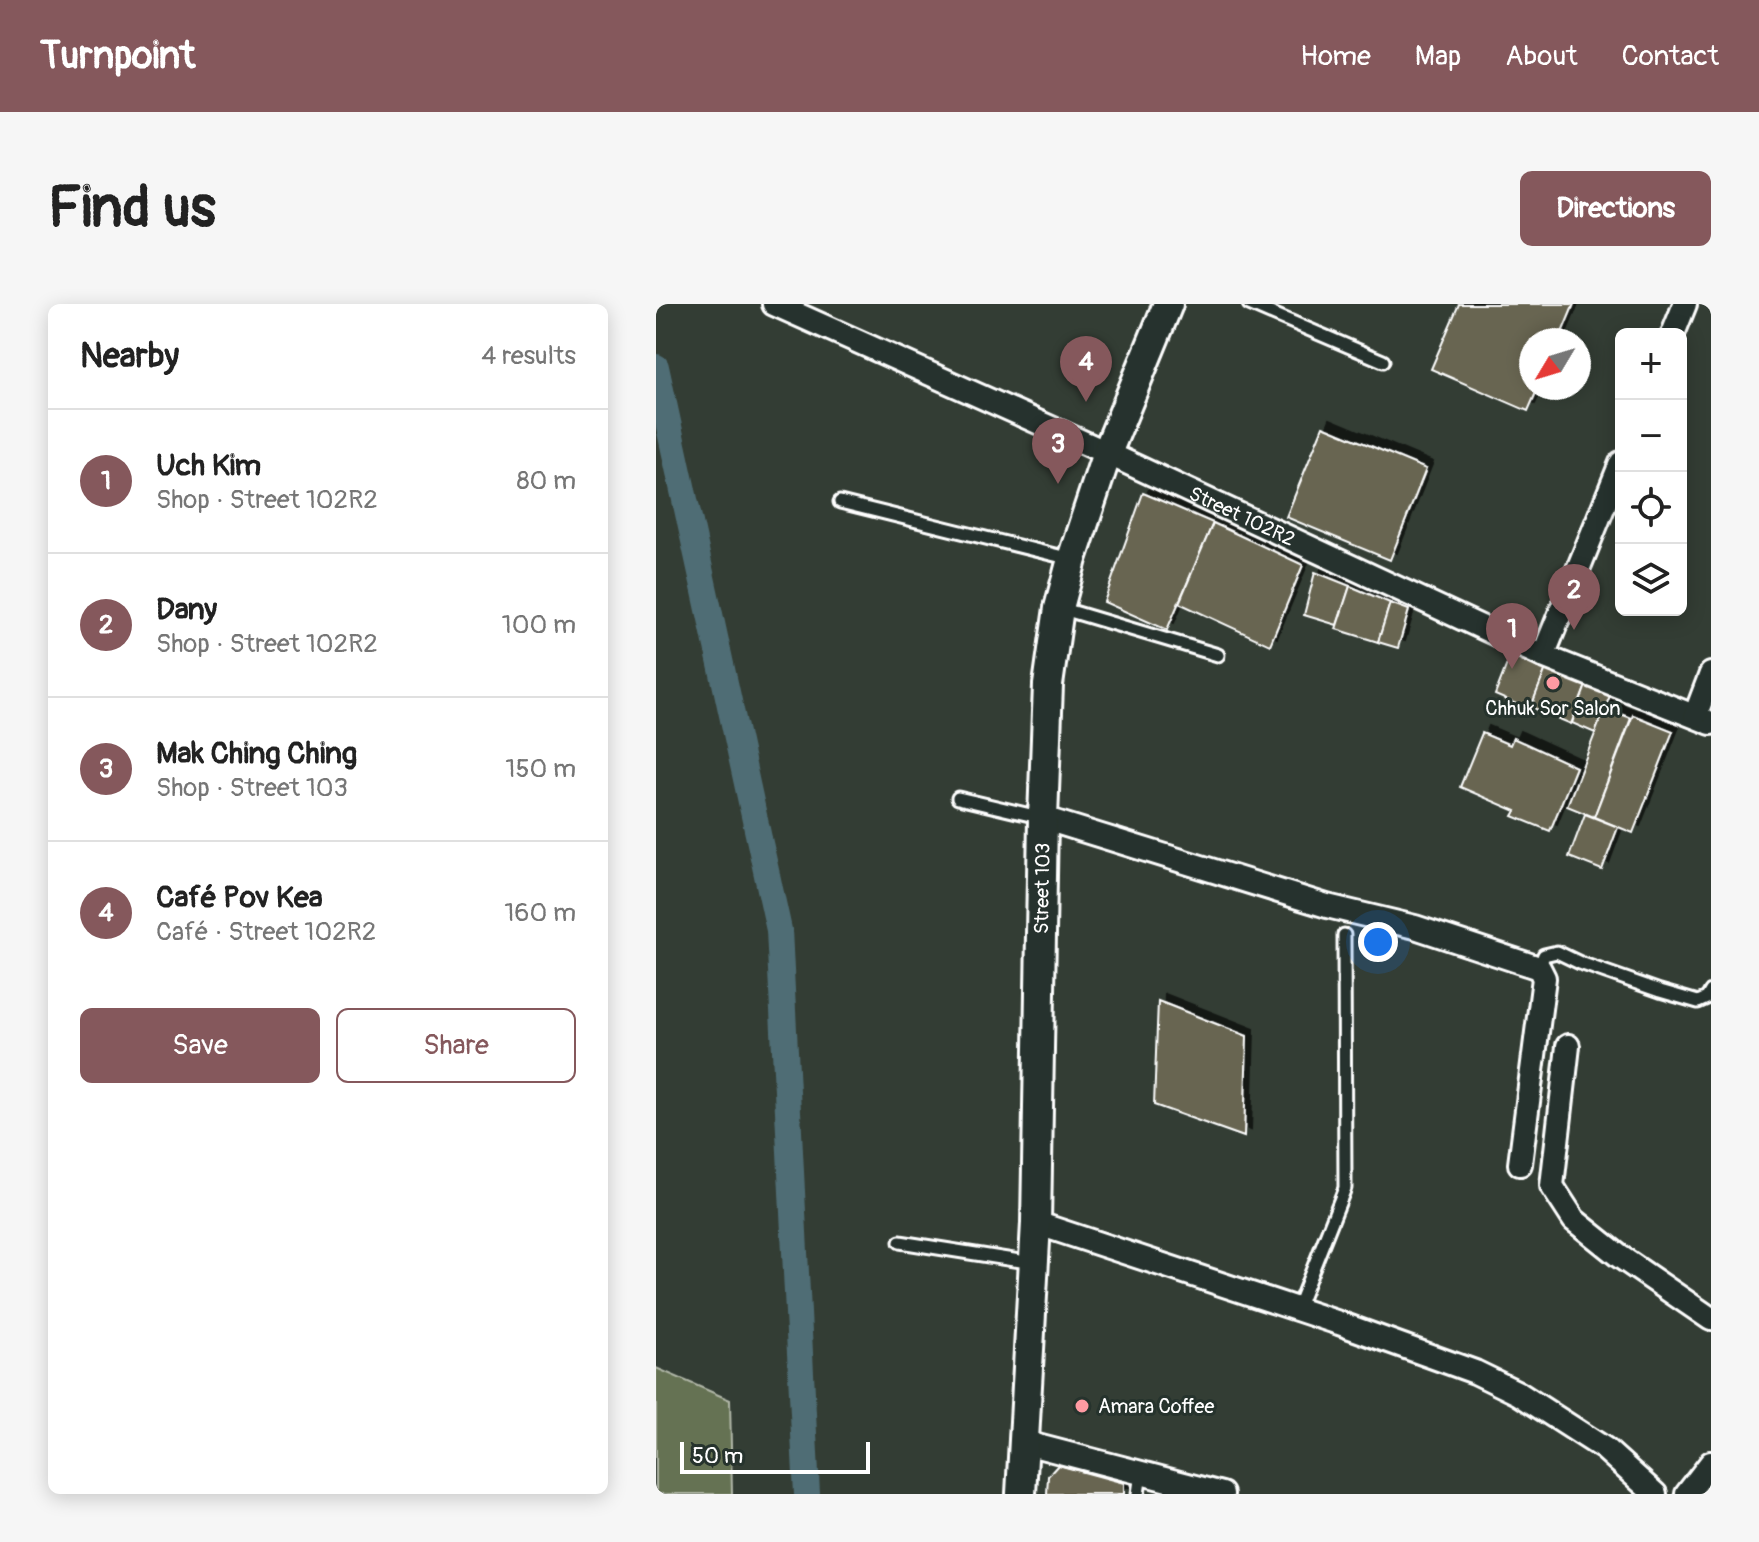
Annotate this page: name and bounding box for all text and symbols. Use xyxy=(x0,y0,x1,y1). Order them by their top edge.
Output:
text: Turnpoint xyxy=(40,32,195,80)
text: Home xyxy=(1300,39,1371,74)
text: Map xyxy=(1415,39,1461,74)
text: About xyxy=(1505,39,1578,74)
text: Contact xyxy=(1622,39,1719,74)
button: Directions xyxy=(1520,171,1711,246)
text: Find us xyxy=(48,174,216,243)
north arrow xyxy=(1519,328,1591,400)
map controls xyxy=(1615,328,1687,616)
button: + xyxy=(1615,328,1687,400)
text: Nearby xyxy=(80,335,179,378)
pin: 4 xyxy=(1060,336,1112,402)
text: 4 results xyxy=(481,340,576,372)
button: − xyxy=(1615,400,1687,472)
pin: 3 xyxy=(1032,418,1084,484)
text: Uch Kim xyxy=(156,447,261,484)
text: 1 xyxy=(101,465,111,497)
text: 80 m xyxy=(516,465,576,497)
button: locate xyxy=(1615,472,1687,544)
street label: Street 102R2 xyxy=(1185,481,1299,551)
text: Shop · Street 102R2 xyxy=(156,484,378,516)
button: layers xyxy=(1615,544,1687,616)
pin: 2 xyxy=(1548,564,1600,630)
text: Dany xyxy=(156,591,217,628)
pin: 1 xyxy=(1486,603,1538,669)
text: 2 xyxy=(99,609,113,641)
text: 100 m xyxy=(502,609,576,641)
text: Shop · Street 102R2 xyxy=(156,628,378,660)
marker: Chhuk Sor Salon xyxy=(1544,674,1562,692)
place label: Chhuk Sor Salon xyxy=(1485,696,1621,721)
text: Mak Ching Ching xyxy=(156,735,357,772)
text: 3 xyxy=(99,753,113,785)
text: 150 m xyxy=(505,753,576,785)
text: Shop · Street 103 xyxy=(156,772,348,804)
street label: Street 103 xyxy=(1028,843,1055,934)
text: Café Pov Kea xyxy=(156,879,323,916)
text: 4 xyxy=(98,897,114,929)
text: 160 m xyxy=(504,897,576,929)
text: Café · Street 102R2 xyxy=(156,916,376,948)
your location xyxy=(1358,922,1398,962)
button: Save xyxy=(80,1008,320,1083)
button: Share xyxy=(336,1008,576,1083)
place label: Amara Coffee xyxy=(1098,1394,1214,1419)
marker: Amara Coffee xyxy=(1073,1397,1091,1415)
scale bar xyxy=(680,1438,870,1474)
text: 50 m xyxy=(692,1442,743,1470)

